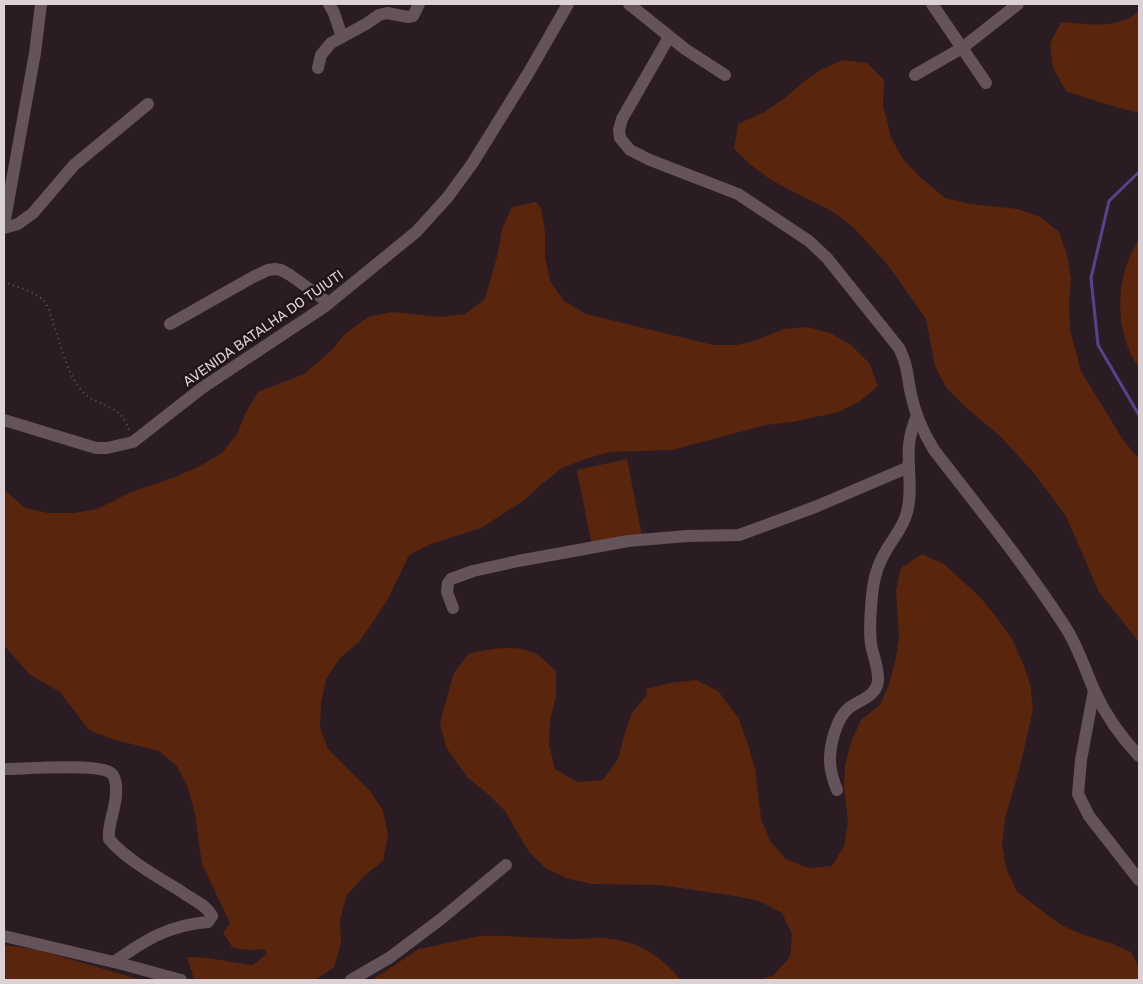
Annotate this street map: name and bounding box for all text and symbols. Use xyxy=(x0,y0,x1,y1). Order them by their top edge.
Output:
street label: AVENIDA BATALHA DO TUIUTI xyxy=(180,266,347,390)

